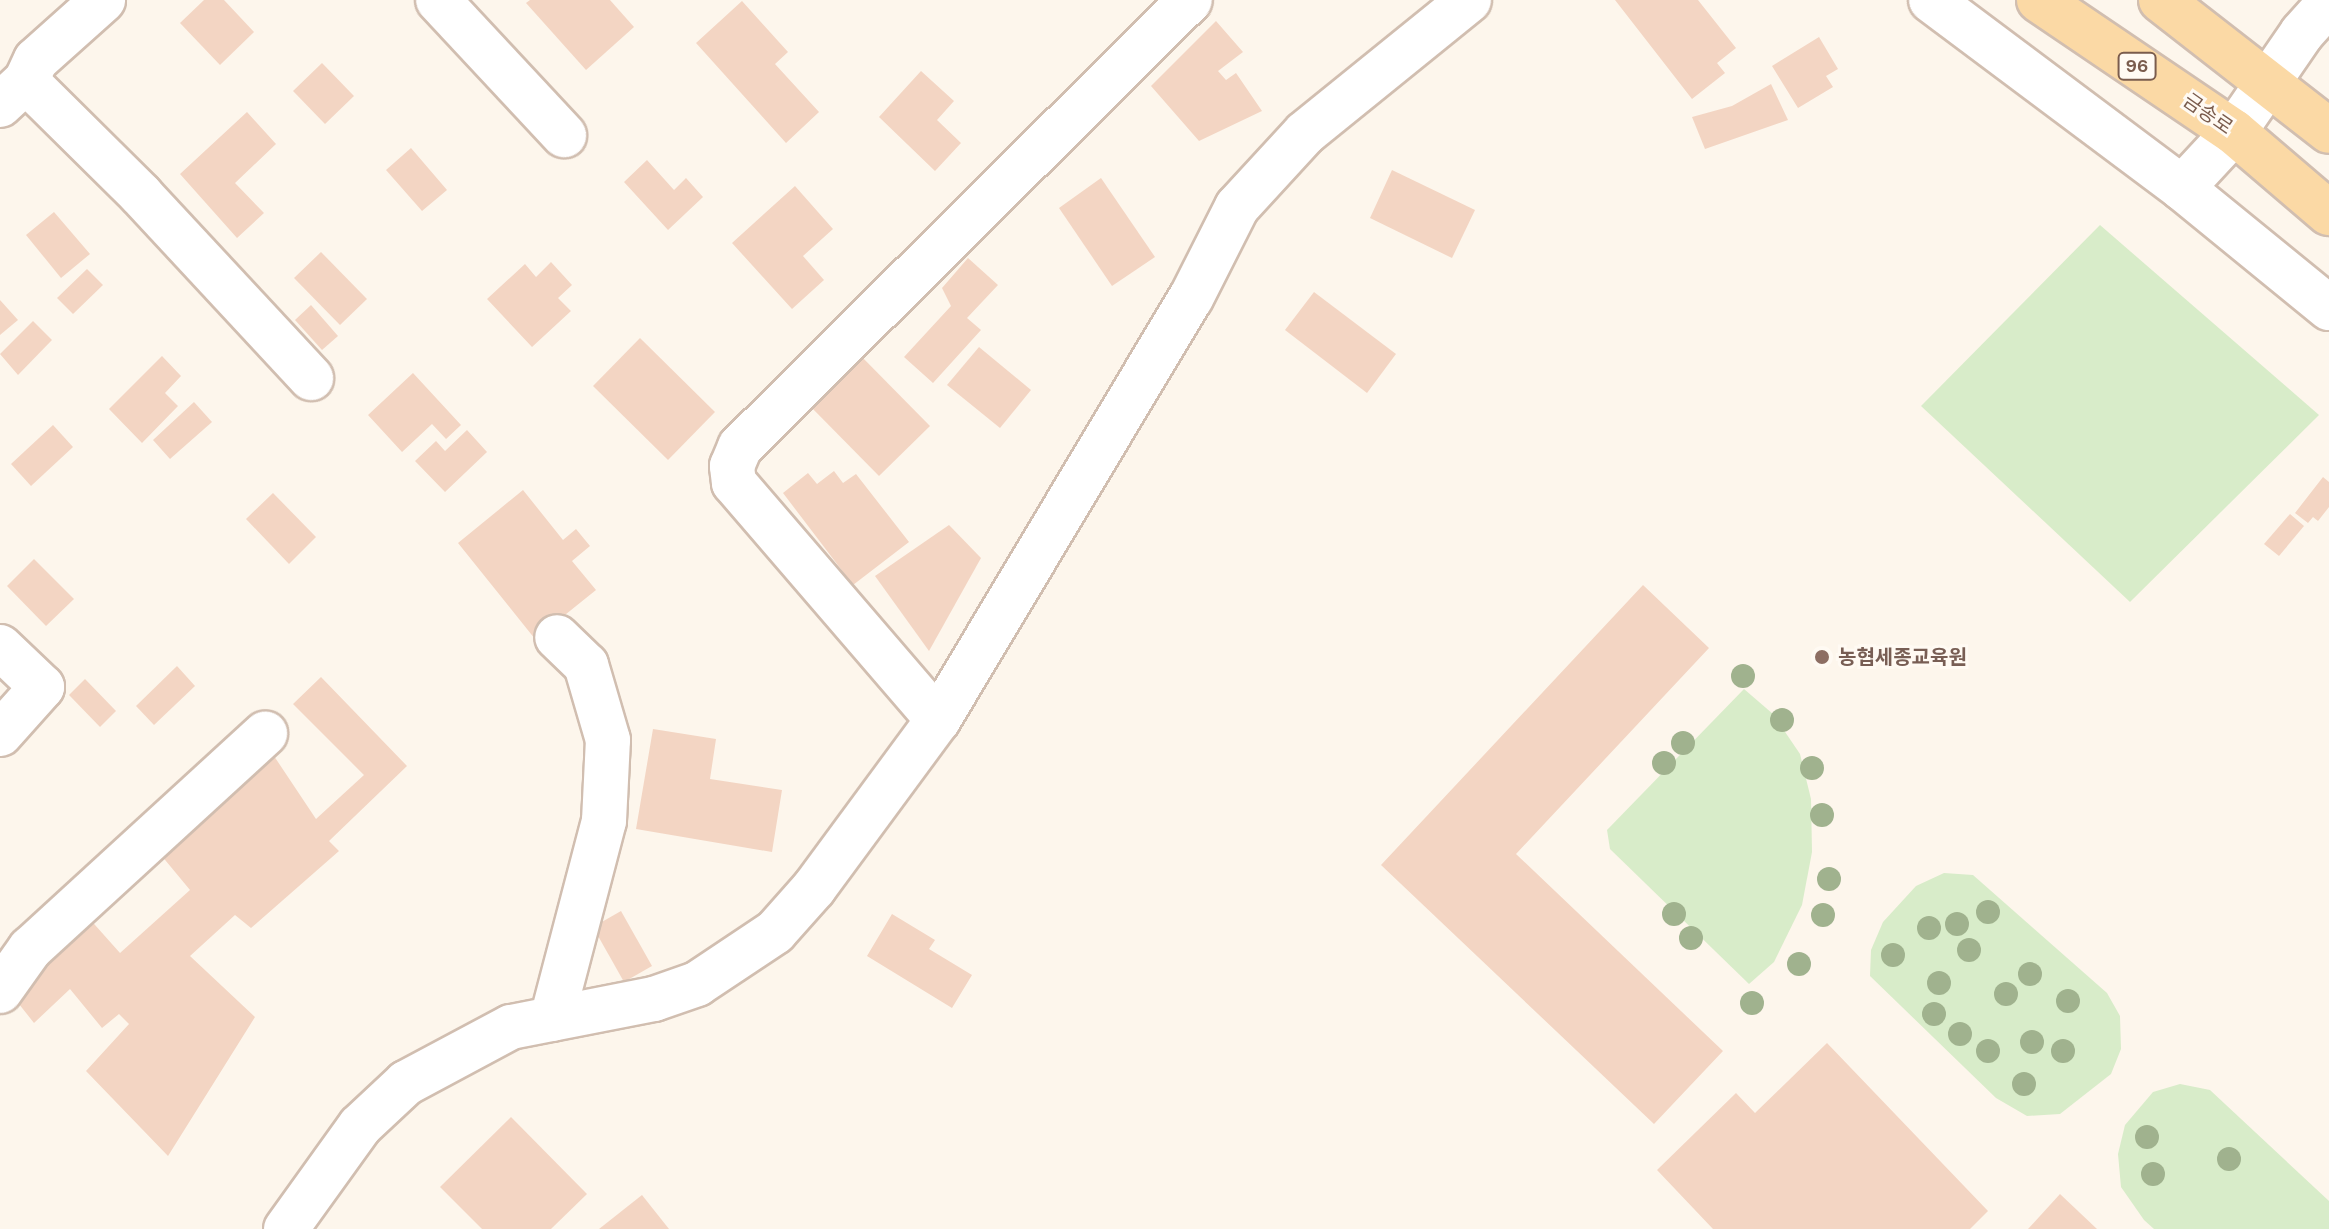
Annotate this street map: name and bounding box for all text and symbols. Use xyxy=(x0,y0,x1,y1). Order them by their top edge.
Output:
road number: 96 xyxy=(2117,52,2157,80)
street label: 금송로 xyxy=(2179,88,2237,140)
place label: 농협세종교육원 xyxy=(1838,645,1967,669)
marker: 농협세종교육원 xyxy=(1813,648,1831,666)

